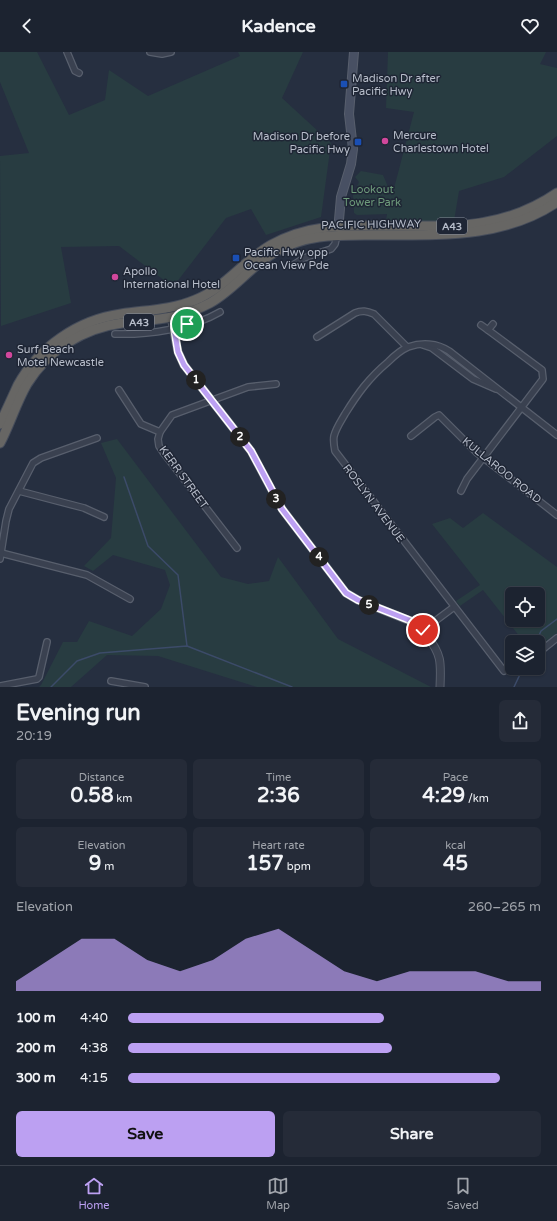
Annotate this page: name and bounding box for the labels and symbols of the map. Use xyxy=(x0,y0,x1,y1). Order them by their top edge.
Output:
place label: Madison Dr after Pacific Hwy xyxy=(352,72,441,98)
marker: Madison Dr after Pacific Hwy xyxy=(339,79,349,89)
place label: Mercure Charlestown Hotel xyxy=(393,129,489,155)
place label: Madison Dr before Pacific Hwy xyxy=(253,130,350,156)
marker: Mercure Charlestown Hotel xyxy=(380,136,390,146)
marker: Madison Dr before Pacific Hwy xyxy=(353,137,363,147)
park label: Lookout Tower Park xyxy=(343,183,401,209)
street label: PACIFIC HIGHWAY xyxy=(321,217,421,232)
road number: A43 xyxy=(437,218,467,234)
place label: Pacific Hwy opp Ocean View Pde xyxy=(244,246,329,272)
marker: Pacific Hwy opp Ocean View Pde xyxy=(231,253,241,263)
place label: Apollo International Hotel xyxy=(123,265,220,291)
marker: Apollo International Hotel xyxy=(110,272,120,282)
pin xyxy=(170,307,204,341)
road number: A43 xyxy=(124,314,154,330)
place label: Surf Beach Motel Newcastle xyxy=(17,343,104,369)
marker: Surf Beach Motel Newcastle xyxy=(4,350,14,360)
pin: 1 xyxy=(186,370,206,390)
pin: 2 xyxy=(230,427,250,447)
street label: KULLAROO ROAD xyxy=(460,435,544,506)
street label: KERR STREET xyxy=(156,443,211,512)
street label: ROSLYN AVENUE xyxy=(340,462,407,545)
pin: 3 xyxy=(266,489,286,509)
pin: 4 xyxy=(309,547,329,567)
pin: 5 xyxy=(359,595,379,615)
pin xyxy=(406,613,440,647)

